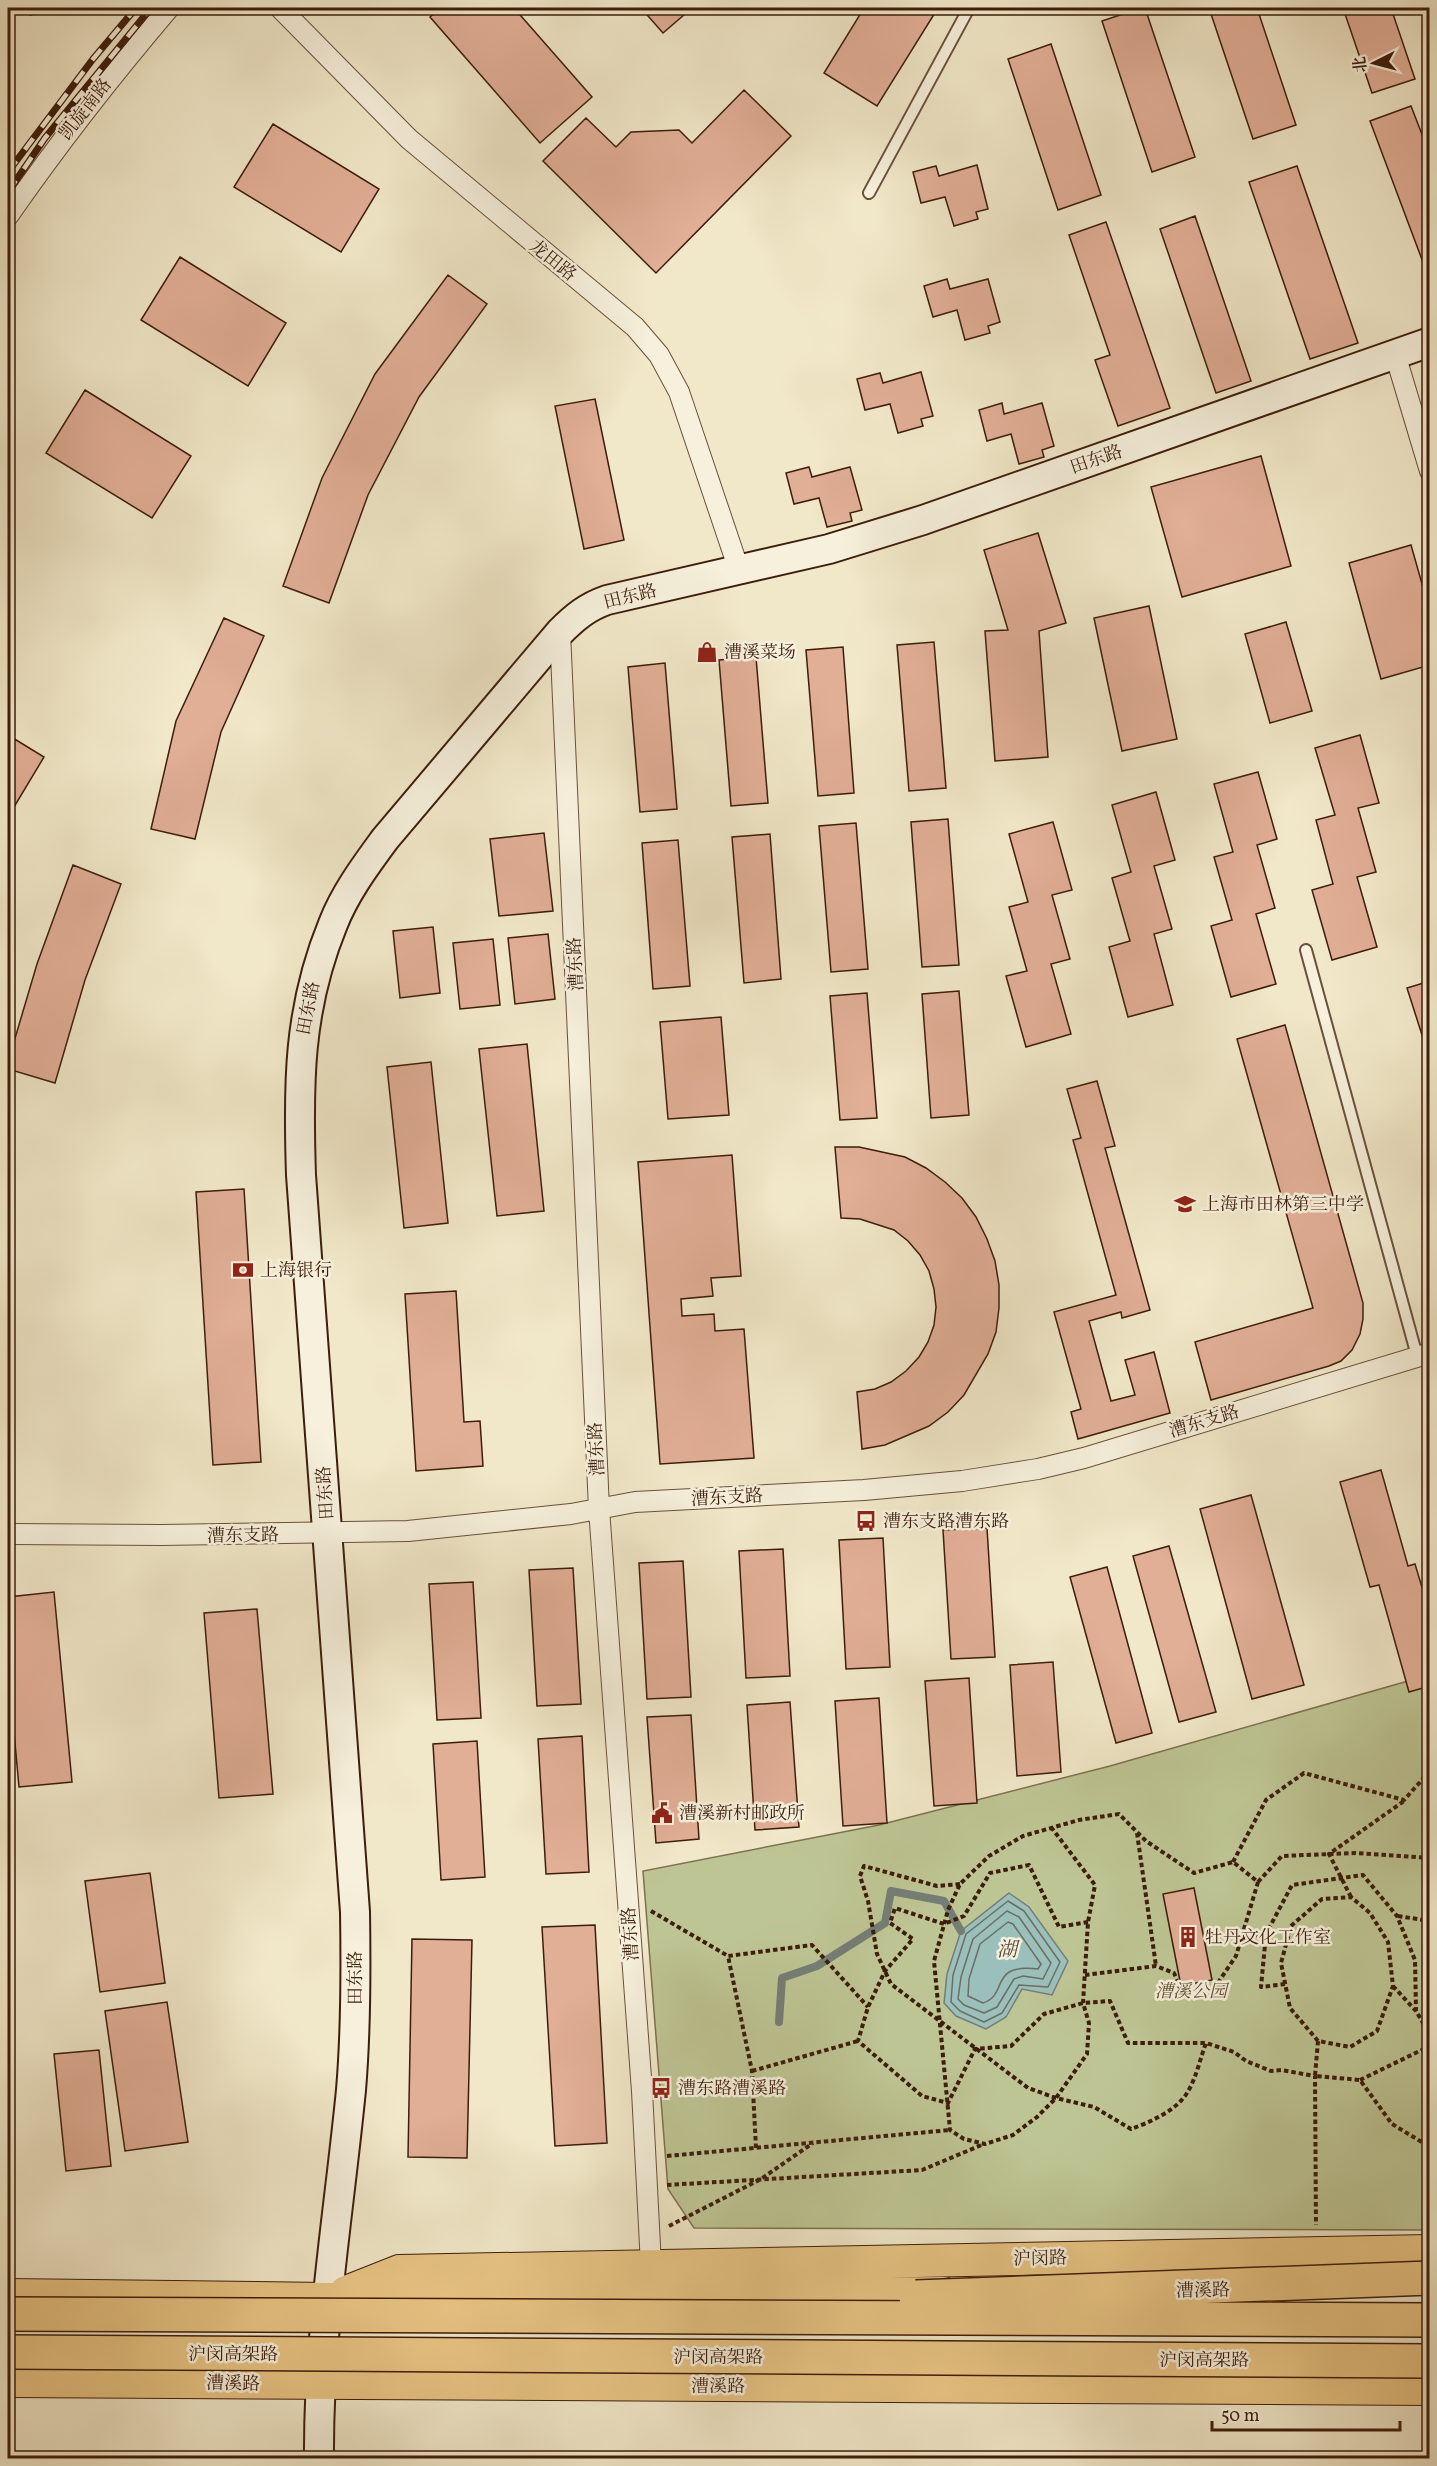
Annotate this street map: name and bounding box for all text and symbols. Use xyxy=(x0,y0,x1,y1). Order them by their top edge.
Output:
north arrow xyxy=(1344,33,1404,93)
text: 北 xyxy=(1349,55,1373,73)
street label: 凯旋南路 xyxy=(54,74,118,146)
street label: 龙田路 xyxy=(523,234,581,288)
street label: 田东路 xyxy=(1067,440,1126,481)
street label: 田东路 xyxy=(601,579,660,616)
shop icon: 漕溪菜场 xyxy=(695,640,719,664)
place label: 漕溪菜场 xyxy=(724,641,796,666)
street label: 漕东路 xyxy=(563,936,590,992)
street label: 田东路 xyxy=(292,979,327,1037)
school or university icon: 上海市田林第三中学 xyxy=(1173,1192,1197,1216)
place label: 上海市田林第三中学 xyxy=(1202,1193,1364,1218)
bank icon: 上海银行 xyxy=(231,1258,255,1282)
place label: 上海银行 xyxy=(260,1259,332,1284)
street label: 漕东支路 xyxy=(1166,1400,1243,1445)
street label: 漕东路 xyxy=(584,1421,611,1477)
street label: 田东路 xyxy=(312,1465,341,1521)
street label: 漕东支路 xyxy=(690,1484,764,1513)
bus stop icon: 漕东支路漕东路 xyxy=(854,1509,878,1533)
place label: 漕东支路漕东路 xyxy=(883,1510,1009,1535)
street label: 漕东支路 xyxy=(207,1523,279,1550)
public building icon: 漕溪新村邮政所 xyxy=(650,1801,674,1825)
place label: 漕溪新村邮政所 xyxy=(679,1802,805,1827)
street label: 漕东路 xyxy=(617,1906,646,1962)
building icon: 牡丹文化工作室 xyxy=(1176,1925,1200,1949)
place label: 牡丹文化工作室 xyxy=(1205,1926,1331,1951)
water label: 湖 xyxy=(997,1937,1020,1965)
street label: 田东路 xyxy=(344,1951,369,2005)
park label: 漕溪公园 xyxy=(1155,1980,1230,2005)
bus stop icon: 漕东路漕溪路 xyxy=(649,2076,673,2100)
place label: 漕东路漕溪路 xyxy=(678,2077,786,2102)
street label: 沪闵路 xyxy=(1013,2247,1067,2272)
street label: 漕溪路 xyxy=(1176,2279,1230,2304)
street label: 沪闵高架路 xyxy=(188,2343,278,2368)
street label: 沪闵高架路 xyxy=(673,2346,763,2371)
street label: 沪闵高架路 xyxy=(1159,2349,1249,2374)
street label: 漕溪路 xyxy=(206,2372,260,2397)
street label: 漕溪路 xyxy=(691,2375,745,2400)
scale bar xyxy=(1212,2394,1400,2432)
text: 50 m xyxy=(1221,2404,1260,2429)

